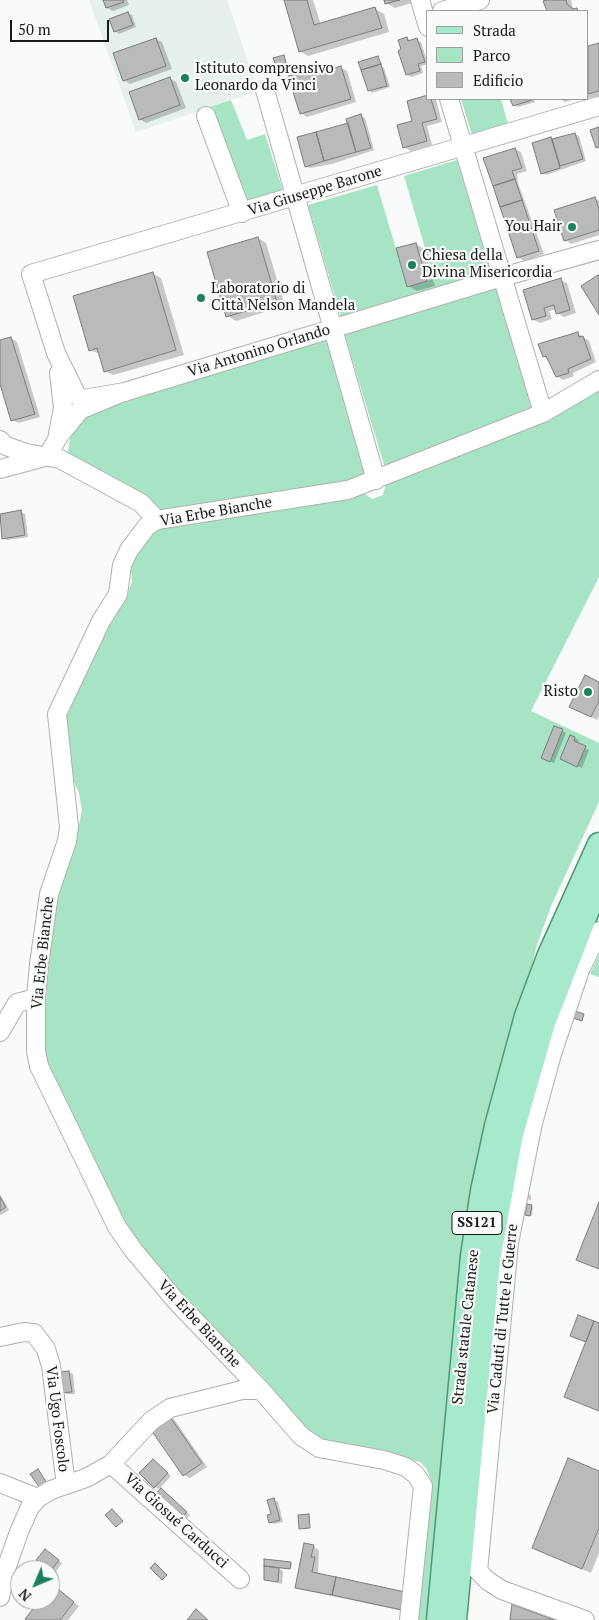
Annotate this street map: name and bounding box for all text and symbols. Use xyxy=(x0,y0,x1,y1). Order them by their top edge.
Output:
scale bar xyxy=(12,10,111,42)
legend xyxy=(426,10,589,100)
text: 50 m xyxy=(18,19,51,39)
text: Strada xyxy=(473,20,516,40)
text: Parco xyxy=(473,45,510,65)
place label: Istituto comprensivo Leonardo da Vinci xyxy=(195,60,334,95)
text: Edificio xyxy=(473,70,523,90)
marker: Istituto comprensivo Leonardo da Vinci xyxy=(179,72,191,84)
street label: Via Giuseppe Barone xyxy=(246,162,384,220)
place label: You Hair xyxy=(504,218,562,236)
marker: You Hair xyxy=(566,221,578,233)
place label: Chiesa della Divina Misericordia xyxy=(422,247,552,282)
marker: Chiesa della Divina Misericordia xyxy=(406,259,418,271)
place label: Laboratorio di Città Nelson Mandela xyxy=(211,280,355,315)
marker: Laboratorio di Città Nelson Mandela xyxy=(195,292,207,304)
street label: Via Antonino Orlando xyxy=(186,321,332,381)
street label: Via Erbe Bianche xyxy=(159,493,273,531)
place label: Risto xyxy=(544,683,578,701)
marker: Risto xyxy=(582,686,594,698)
street label: Via Erbe Bianche xyxy=(28,896,58,1010)
road number: SS121 xyxy=(452,1212,502,1234)
street label: Via Caduti di Tutte le Guerre xyxy=(484,1223,522,1415)
street label: Strada statale Catanese xyxy=(449,1249,483,1405)
street label: Via Erbe Bianche xyxy=(154,1276,244,1372)
street label: Via Ugo Foscolo xyxy=(42,1365,72,1473)
street label: Via Giosué Carducci xyxy=(120,1470,232,1572)
north arrow xyxy=(10,1560,60,1610)
text: N xyxy=(14,1585,35,1606)

